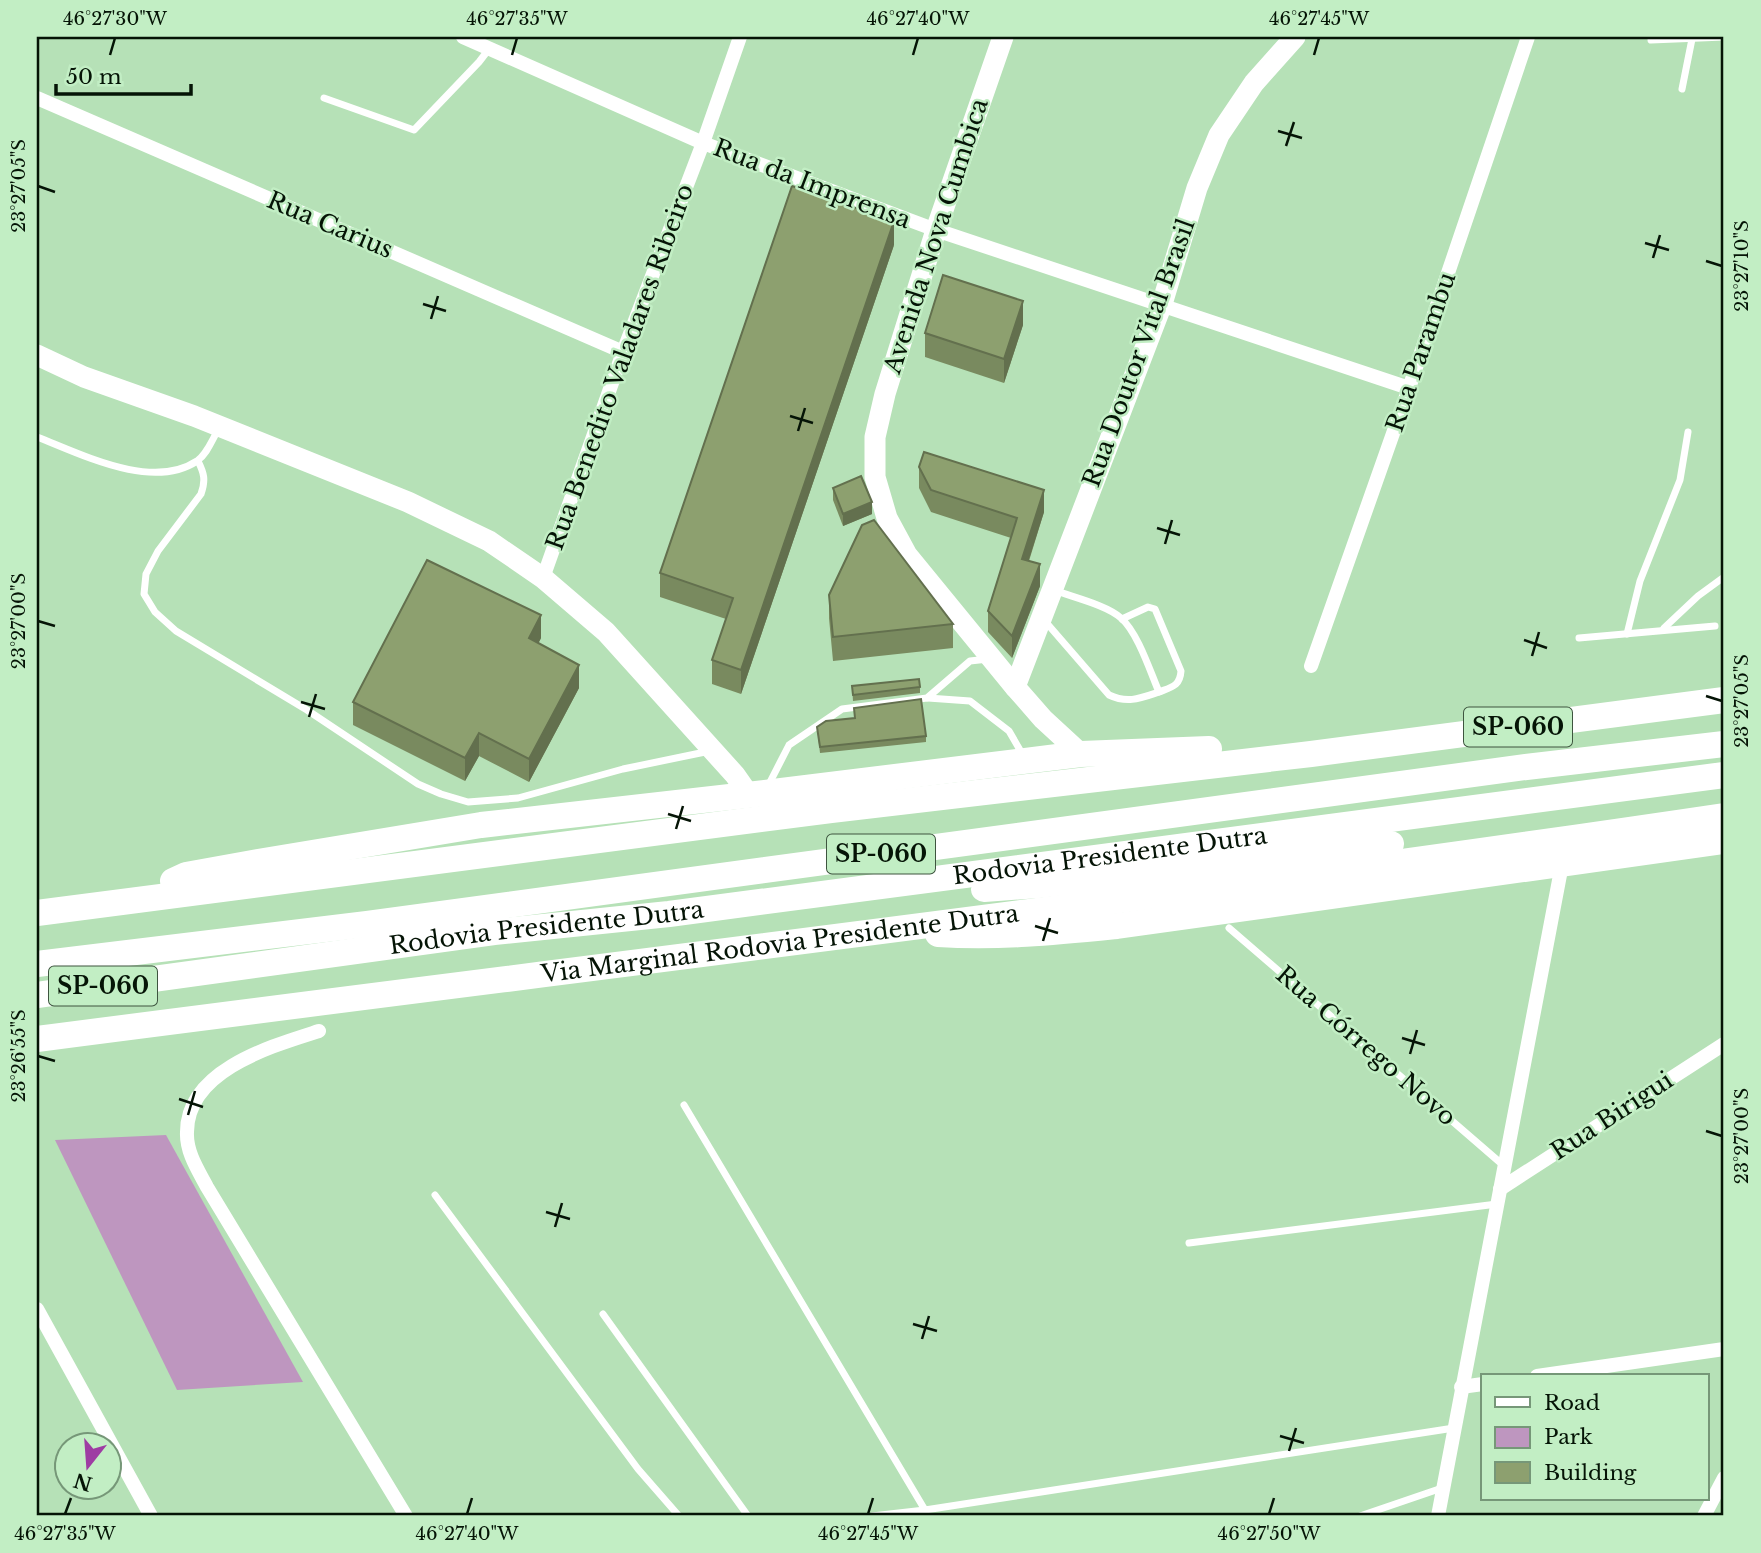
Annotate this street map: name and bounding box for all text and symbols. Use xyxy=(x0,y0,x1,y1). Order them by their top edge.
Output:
text: 46°27'30"W xyxy=(63,8,168,30)
text: 46°27'35"W xyxy=(466,8,569,30)
text: 46°27'40"W xyxy=(867,8,970,30)
text: 46°27'45"W xyxy=(1269,8,1370,30)
scale bar xyxy=(56,52,191,96)
text: 50 m xyxy=(66,64,122,90)
street label: Avenida Nova Cumbica xyxy=(877,94,994,378)
street label: Rua da Imprensa xyxy=(710,133,915,235)
text: 23°27'05"S xyxy=(8,139,30,233)
street label: Rua Benedito Valadares Ribeiro xyxy=(540,180,699,554)
street label: Rua Carius xyxy=(263,185,398,264)
street label: Rua Doutor Vital Brasil xyxy=(1076,215,1201,491)
text: 23°27'10"S xyxy=(1731,220,1753,312)
street label: Rua Parambu xyxy=(1380,268,1461,435)
text: 23°27'00"S xyxy=(8,573,30,669)
text: 23°27'05"S xyxy=(1731,654,1753,748)
road number: SP-060 xyxy=(1464,708,1572,747)
street label: Rodovia Presidente Dutra xyxy=(951,820,1269,890)
road number: SP-060 xyxy=(827,834,935,874)
street label: Rodovia Presidente Dutra xyxy=(387,894,706,960)
street label: Via Marginal Rodovia Presidente Dutra xyxy=(538,898,1021,989)
street label: Rua Córrego Novo xyxy=(1270,960,1462,1132)
road number: SP-060 xyxy=(49,967,157,1006)
text: 23°26'55"S xyxy=(8,1009,30,1103)
street label: Rua Birigui xyxy=(1545,1065,1678,1166)
text: 23°27'00"S xyxy=(1731,1088,1753,1184)
legend xyxy=(1481,1374,1708,1500)
text: Road xyxy=(1544,1390,1600,1416)
text: Park xyxy=(1544,1424,1593,1450)
north arrow xyxy=(52,1430,122,1500)
text: Building xyxy=(1544,1460,1637,1486)
text: N xyxy=(71,1468,95,1495)
text: 46°27'35"W xyxy=(14,1523,117,1545)
text: 46°27'40"W xyxy=(416,1523,519,1545)
text: 46°27'45"W xyxy=(818,1523,919,1545)
text: 46°27'50"W xyxy=(1218,1523,1321,1545)

